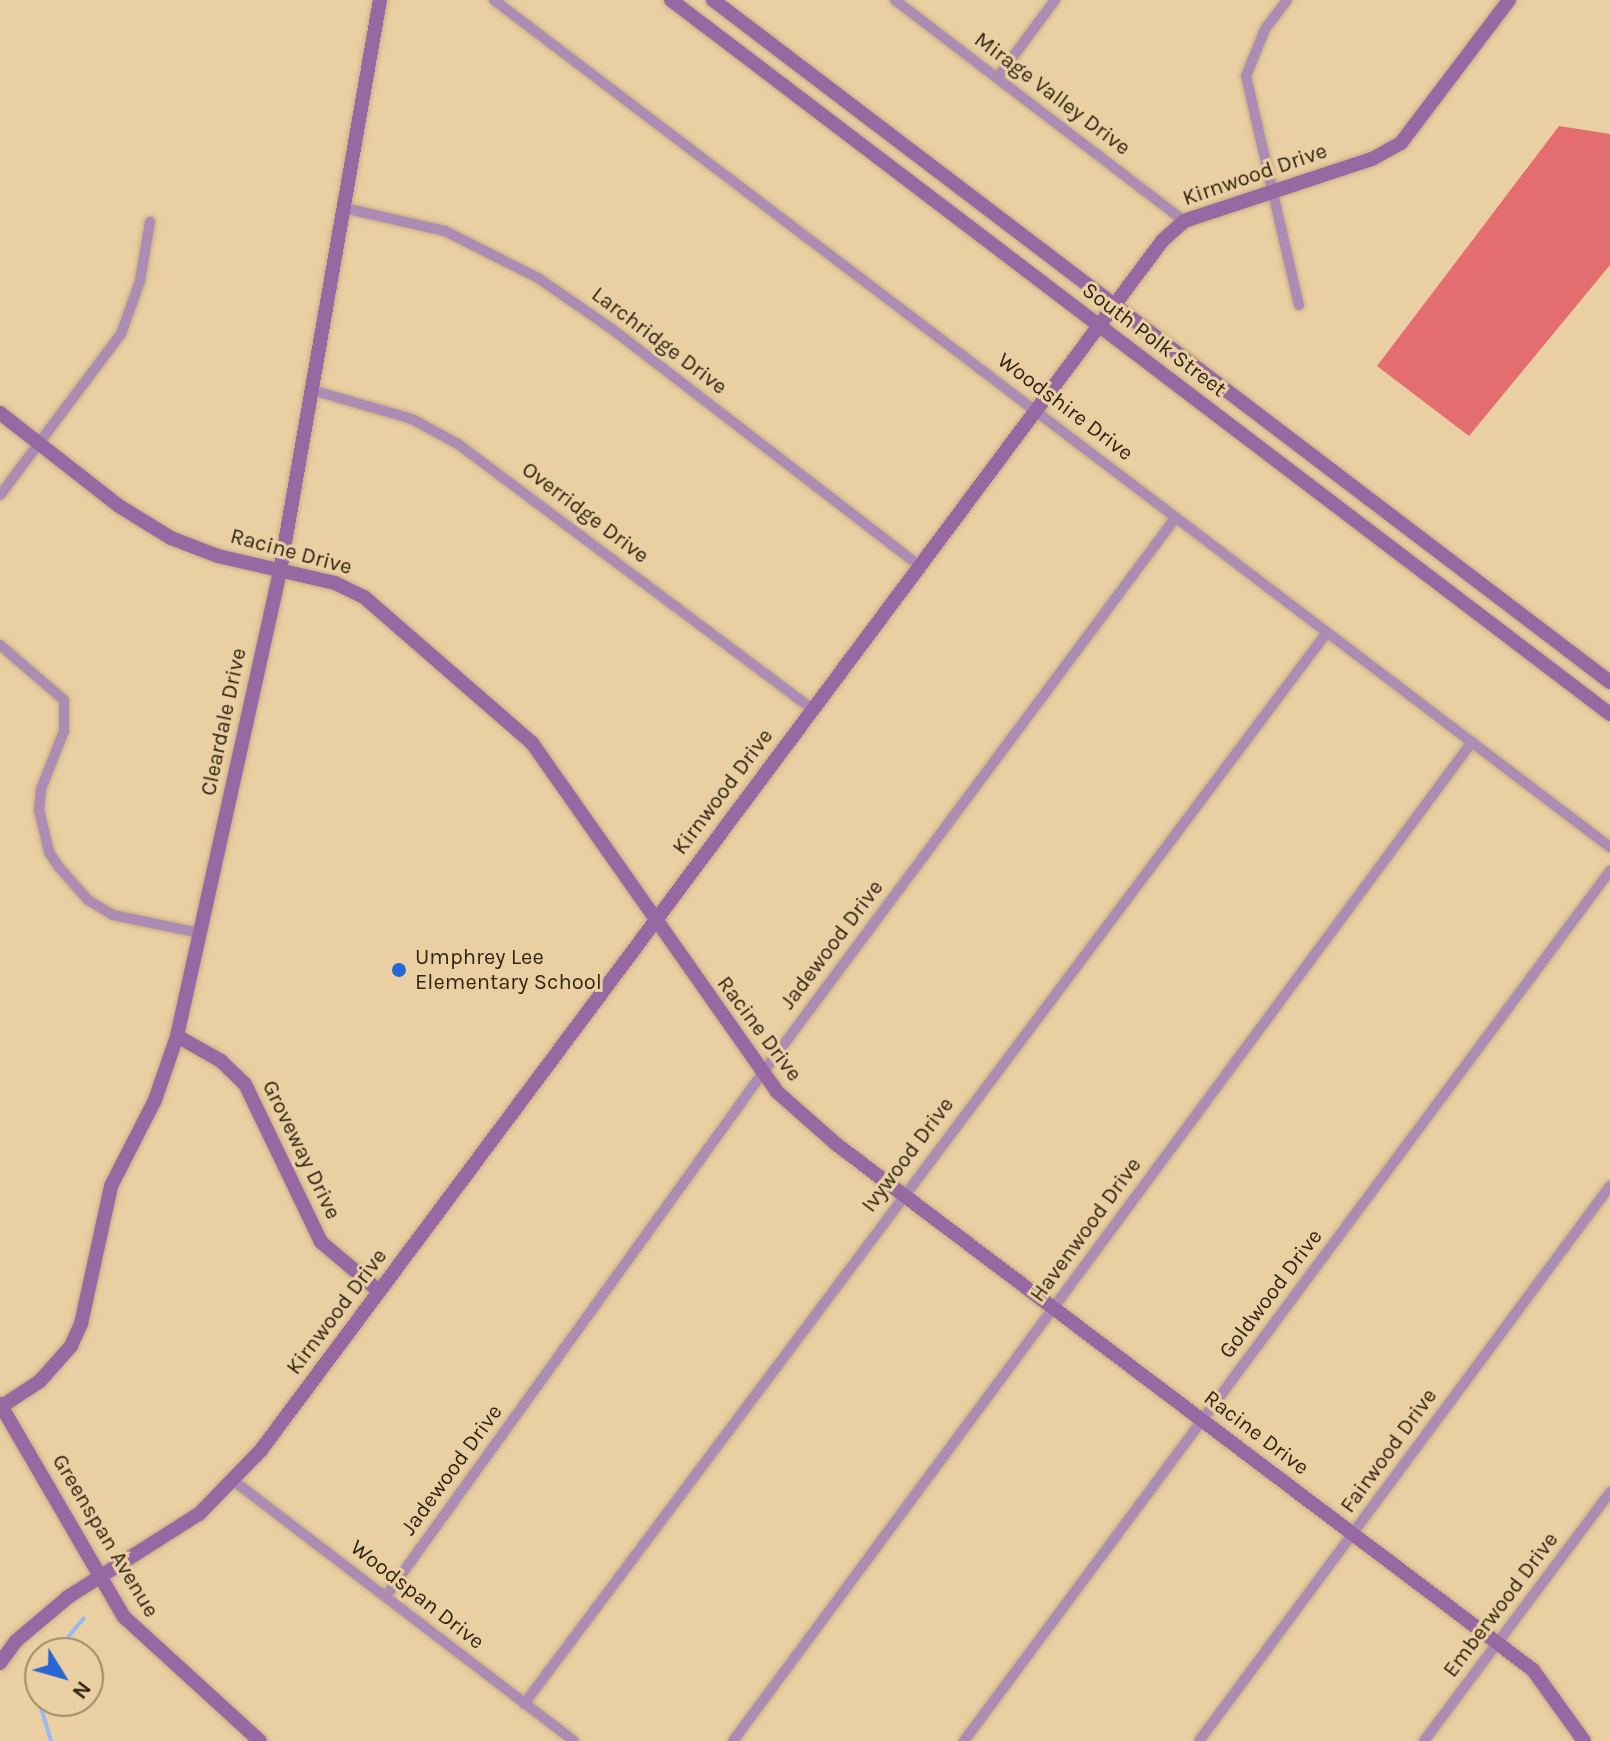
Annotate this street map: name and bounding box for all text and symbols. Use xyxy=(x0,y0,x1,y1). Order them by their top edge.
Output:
street label: Mirage Valley Drive xyxy=(969,27,1135,161)
street label: Kirnwood Drive xyxy=(1179,138,1331,212)
street label: South Polk Street xyxy=(1077,277,1231,403)
street label: Larchridge Drive xyxy=(586,281,732,401)
street label: Woodshire Drive xyxy=(992,347,1138,467)
street label: Overridge Drive xyxy=(516,457,654,569)
street label: Racine Drive xyxy=(227,523,355,581)
street label: Cleardale Drive xyxy=(195,646,253,798)
street label: Kirnwood Drive xyxy=(667,724,779,860)
street label: Jadewood Drive xyxy=(775,875,889,1015)
place label: Umphrey Lee Elementary School xyxy=(415,944,602,996)
marker: Umphrey Lee Elementary School xyxy=(390,961,408,979)
street label: Racine Drive xyxy=(711,971,807,1087)
street label: Groveway Drive xyxy=(256,1076,346,1224)
street label: Ivywood Drive xyxy=(856,1092,960,1218)
street label: Havenwood Drive xyxy=(1025,1153,1147,1307)
street label: Goldwood Drive xyxy=(1214,1224,1328,1364)
street label: Kirnwood Drive xyxy=(281,1244,393,1380)
street label: Fairwood Drive xyxy=(1335,1384,1443,1518)
street label: Racine Drive xyxy=(1198,1385,1314,1481)
street label: Jadewood Drive xyxy=(396,1400,508,1540)
street label: Greenspan Avenue xyxy=(46,1450,164,1622)
street label: Emberwood Drive xyxy=(1438,1527,1564,1683)
street label: Woodspan Drive xyxy=(345,1535,489,1655)
north arrow xyxy=(24,1637,104,1717)
text: N xyxy=(66,1676,97,1704)

